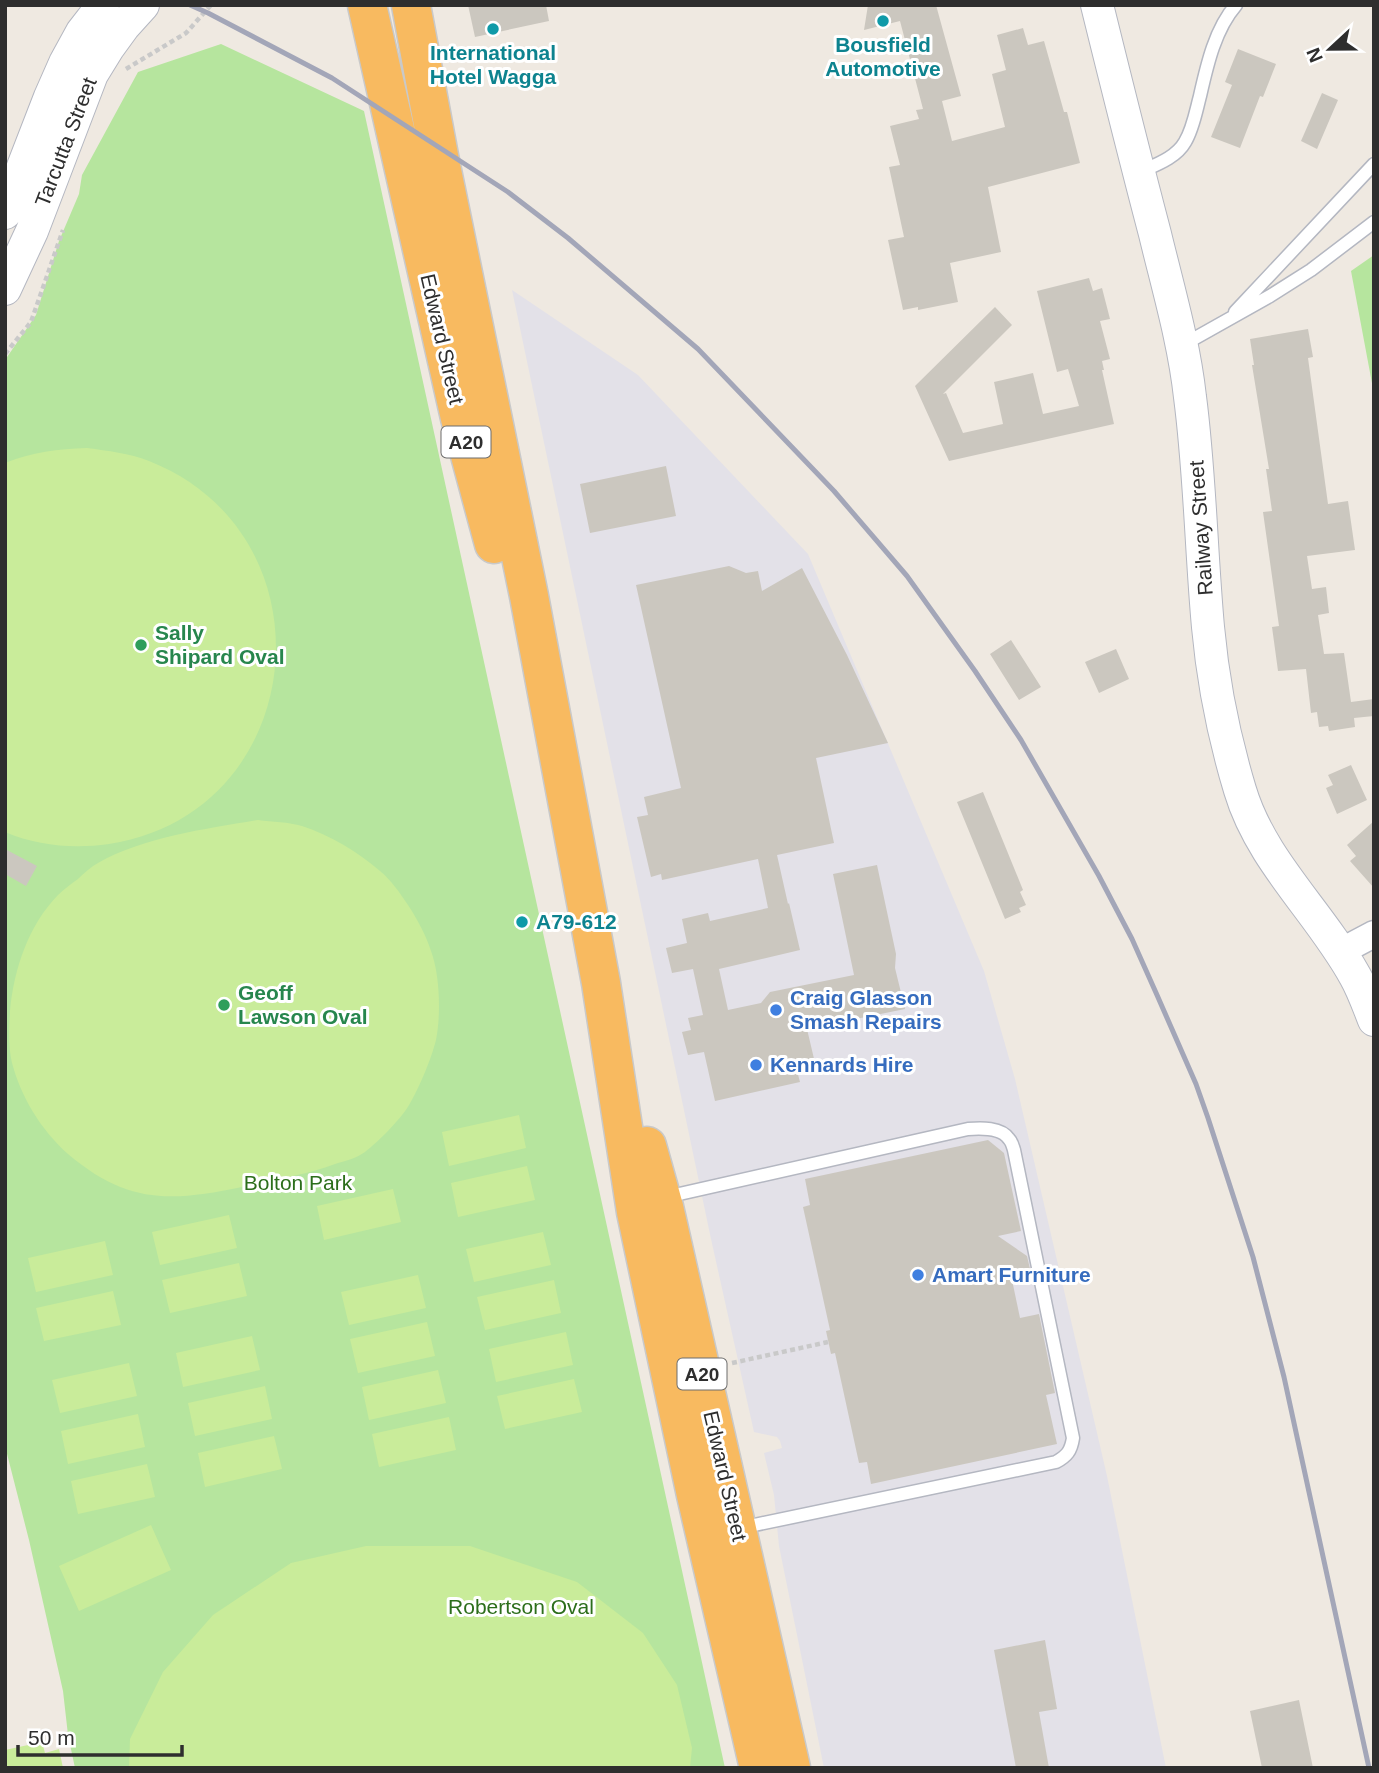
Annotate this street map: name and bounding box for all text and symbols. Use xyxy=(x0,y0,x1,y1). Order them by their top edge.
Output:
marker: Bousfield Automotive xyxy=(875,13,891,29)
north arrow xyxy=(1295,14,1365,84)
marker: International Hotel Wagga xyxy=(485,21,501,37)
place label: Bousfield Automotive xyxy=(825,33,941,80)
place label: International Hotel Wagga xyxy=(430,41,557,88)
text: N xyxy=(1302,45,1327,65)
street label: Tarcutta Street xyxy=(30,74,101,210)
street label: Edward Street xyxy=(416,271,469,406)
road number: A20 xyxy=(442,426,490,458)
street label: Railway Street xyxy=(1184,460,1217,596)
place label: Sally Shipard Oval xyxy=(155,621,285,668)
marker: Sally Shipard Oval xyxy=(133,637,149,653)
place label: A79-612 xyxy=(536,910,617,933)
marker: A79-612 xyxy=(514,914,530,930)
place label: Geoff Lawson Oval xyxy=(238,981,368,1028)
place label: Craig Glasson Smash Repairs xyxy=(790,986,942,1033)
marker: Geoff Lawson Oval xyxy=(216,997,232,1013)
marker: Craig Glasson Smash Repairs xyxy=(768,1002,784,1018)
place label: Kennards Hire xyxy=(770,1053,914,1076)
marker: Kennards Hire xyxy=(748,1057,764,1073)
park label: Bolton Park xyxy=(244,1171,353,1194)
place label: Amart Furniture xyxy=(932,1263,1091,1286)
marker: Amart Furniture xyxy=(910,1267,926,1283)
road number: A20 xyxy=(678,1358,726,1390)
street label: Edward Street xyxy=(699,1408,752,1543)
park label: Robertson Oval xyxy=(448,1595,594,1618)
scale bar xyxy=(18,1714,182,1758)
text: 50 m xyxy=(28,1726,75,1749)

